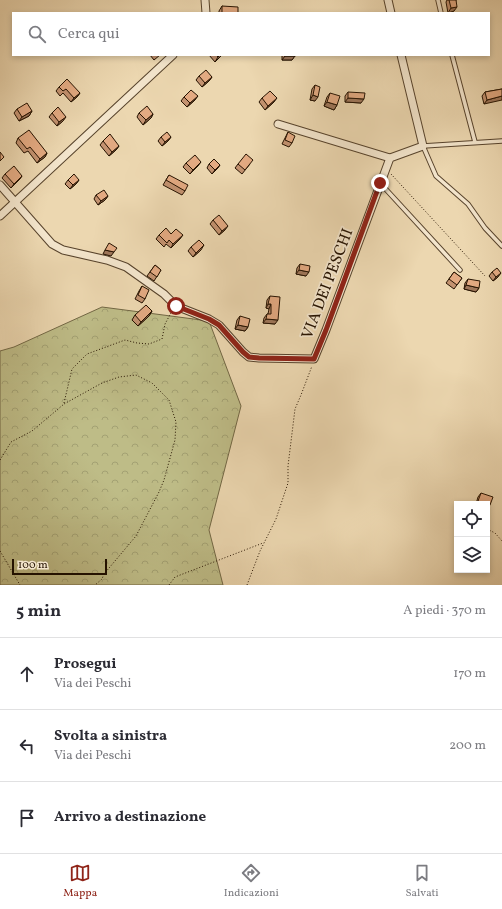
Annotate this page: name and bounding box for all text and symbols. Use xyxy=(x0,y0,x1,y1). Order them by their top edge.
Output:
search box xyxy=(12,12,490,56)
icon: search xyxy=(26,23,48,45)
text: Cerca qui xyxy=(58,24,120,45)
route end xyxy=(371,174,389,192)
street label: VIA DEI PESCHI xyxy=(297,225,359,343)
route start xyxy=(167,297,185,315)
map controls xyxy=(454,501,490,573)
button: locate xyxy=(454,501,490,537)
button: layers xyxy=(454,537,490,573)
scale bar xyxy=(12,557,107,576)
text: 100 m xyxy=(18,558,48,573)
text: 5 min xyxy=(16,600,61,623)
text: A piedi · 370 m xyxy=(403,602,486,620)
text: Prosegui xyxy=(54,654,117,675)
icon: ahead xyxy=(16,663,38,685)
text: 170 m xyxy=(453,665,486,683)
text: Via dei Peschi xyxy=(54,675,131,693)
text: Svolta a sinistra xyxy=(54,726,167,747)
icon: left xyxy=(16,735,38,757)
text: 200 m xyxy=(449,737,486,755)
text: Via dei Peschi xyxy=(54,747,131,765)
icon: arrive xyxy=(16,807,38,829)
text: Arrivo a destinazione xyxy=(54,807,206,828)
tab: Mappa xyxy=(63,862,97,901)
tab: Indicazioni xyxy=(224,862,279,901)
tab: Salvati xyxy=(406,862,439,901)

